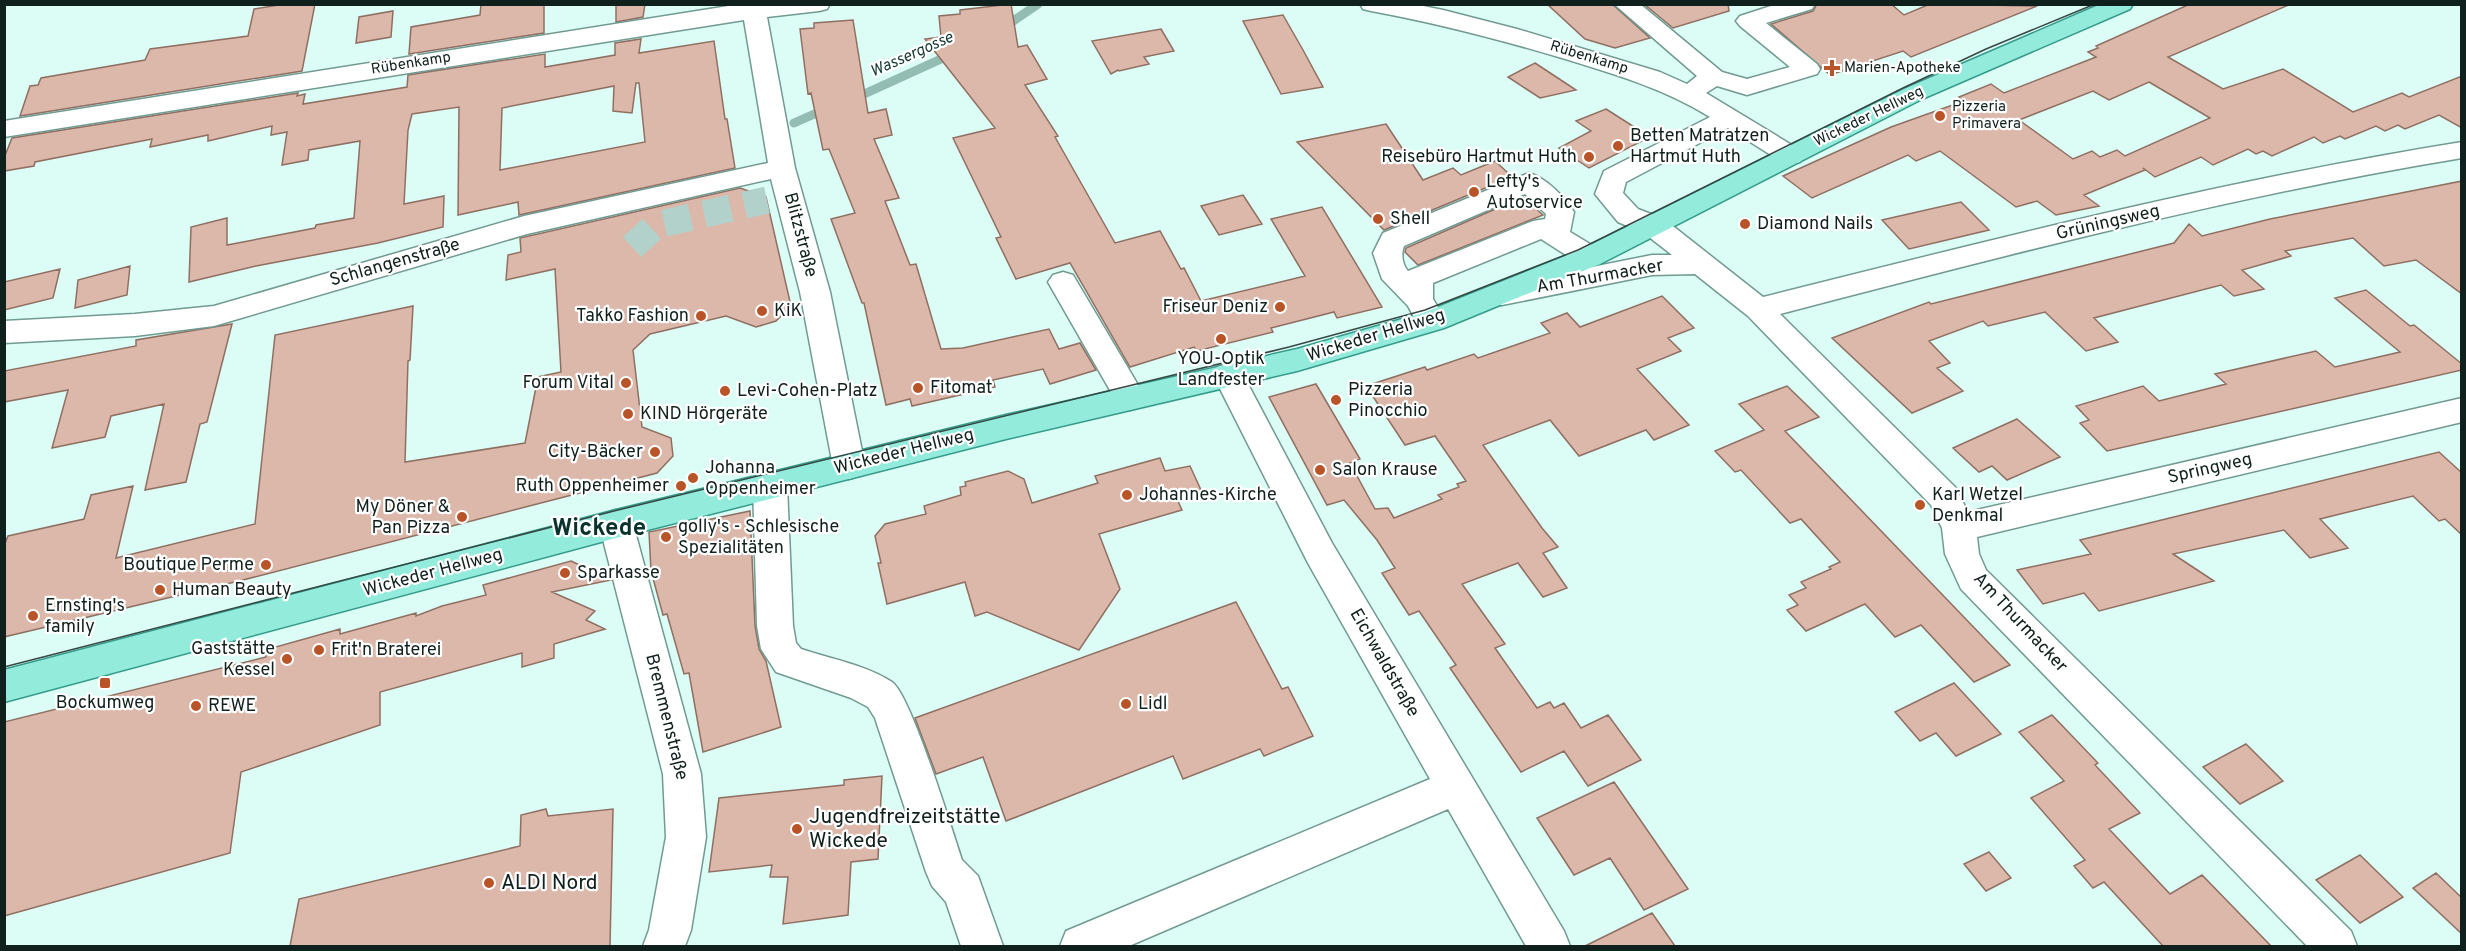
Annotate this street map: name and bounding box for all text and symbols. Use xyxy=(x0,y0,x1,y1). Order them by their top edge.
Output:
water label: Wassergosse xyxy=(867,28,957,82)
street label: Rübenkamp xyxy=(1548,37,1630,79)
street label: Rübenkamp xyxy=(370,48,452,80)
place label: Marien-Apotheke xyxy=(1844,59,1961,78)
marker: Marien-Apotheke xyxy=(1825,61,1839,75)
street label: Wickeder Hellweg xyxy=(1811,82,1927,152)
place label: Pizzeria Primavera xyxy=(1952,98,2021,134)
marker: Pizzeria Primavera xyxy=(1933,109,1947,123)
place label: Betten Matratzen Hartmut Huth xyxy=(1630,125,1769,169)
marker: Betten Matratzen Hartmut Huth xyxy=(1611,139,1625,153)
place label: Reisebüro Hartmut Huth xyxy=(1381,146,1577,169)
marker: Reisebüro Hartmut Huth xyxy=(1582,150,1596,164)
place label: Lefty's Autoservice xyxy=(1486,171,1583,215)
marker: Lefty's Autoservice xyxy=(1467,185,1481,199)
street label: Blitzstraße xyxy=(778,190,822,280)
street label: Grüningsweg xyxy=(2054,200,2162,246)
place label: Shell xyxy=(1390,208,1430,231)
marker: Shell xyxy=(1371,212,1385,226)
place label: Diamond Nails xyxy=(1757,213,1873,236)
marker: Diamond Nails xyxy=(1738,217,1752,231)
street label: Schlangenstraße xyxy=(327,233,463,293)
street label: Am Thurmacker xyxy=(1535,254,1665,300)
place label: Friseur Deniz xyxy=(1163,296,1268,319)
place label: KiK xyxy=(774,300,802,323)
marker: Friseur Deniz xyxy=(1273,300,1287,314)
marker: KiK xyxy=(755,304,769,318)
street label: Wickeder Hellweg xyxy=(1304,304,1448,368)
place label: Takko Fashion xyxy=(576,305,689,328)
marker: Takko Fashion xyxy=(694,309,708,323)
marker: YOU-Optik Landfester xyxy=(1214,332,1228,346)
place label: YOU-Optik Landfester xyxy=(1177,348,1265,392)
place label: Forum Vital xyxy=(522,372,614,395)
marker: Forum Vital xyxy=(619,376,633,390)
place label: Fitomat xyxy=(930,377,993,400)
place label: Pizzeria Pinocchio xyxy=(1348,379,1428,423)
place label: Levi-Cohen-Platz xyxy=(737,380,878,403)
marker: Fitomat xyxy=(911,381,925,395)
marker: Levi-Cohen-Platz xyxy=(718,384,732,398)
marker: Pizzeria Pinocchio xyxy=(1329,393,1343,407)
place label: KIND Hörgeräte xyxy=(640,403,768,426)
marker: KIND Hörgeräte xyxy=(621,407,635,421)
street label: Wickeder Hellweg xyxy=(832,423,976,481)
place label: City-Bäcker xyxy=(548,441,643,464)
marker: City-Bäcker xyxy=(648,445,662,459)
street label: Springweg xyxy=(2166,448,2254,490)
place label: Johanna Oppenheimer xyxy=(705,457,816,501)
place label: Salon Krause xyxy=(1332,459,1437,482)
marker: Salon Krause xyxy=(1313,463,1327,477)
marker: Johanna Oppenheimer xyxy=(686,471,700,485)
place label: Ruth Oppenheimer xyxy=(516,475,669,498)
marker: Ruth Oppenheimer xyxy=(674,479,688,493)
place label: Johannes-Kirche xyxy=(1139,484,1277,507)
place label: Karl Wetzel Denkmal xyxy=(1932,484,2023,528)
marker: Johannes-Kirche xyxy=(1120,488,1134,502)
place label: My Döner & Pan Pizza xyxy=(355,496,450,540)
marker: Karl Wetzel Denkmal xyxy=(1913,498,1927,512)
marker: My Döner & Pan Pizza xyxy=(455,510,469,524)
district label: Wickede xyxy=(552,514,646,544)
place label: golly's - Schlesische Spezialitäten xyxy=(678,516,839,560)
marker: golly's - Schlesische Spezialitäten xyxy=(659,530,673,544)
street label: Wickeder Hellweg xyxy=(361,543,505,603)
place label: Boutique Perme xyxy=(123,554,254,577)
marker: Boutique Perme xyxy=(259,558,273,572)
place label: Sparkasse xyxy=(577,562,660,585)
marker: Sparkasse xyxy=(558,566,572,580)
street label: Am Thurmacker xyxy=(1968,568,2072,678)
place label: Human Beauty xyxy=(172,579,291,602)
marker: Human Beauty xyxy=(153,583,167,597)
place label: Ernsting's family xyxy=(45,595,125,639)
street label: Eichwaldstraße xyxy=(1344,605,1424,721)
marker: Ernsting's family xyxy=(26,609,40,623)
place label: Gaststätte Kessel xyxy=(191,638,275,682)
place label: Frit'n Braterei xyxy=(331,639,441,662)
marker: Frit'n Braterei xyxy=(312,643,326,657)
street label: Bremmenstraße xyxy=(639,651,693,783)
marker: Gaststätte Kessel xyxy=(280,652,294,666)
marker: Bockumweg xyxy=(98,676,112,690)
place label: Bockumweg xyxy=(56,692,154,715)
place label: Lidl xyxy=(1138,693,1167,716)
place label: REWE xyxy=(208,695,256,718)
marker: Lidl xyxy=(1119,697,1133,711)
marker: REWE xyxy=(189,699,203,713)
place label: Jugendfreizeitstätte Wickede xyxy=(809,804,1000,855)
marker: Jugendfreizeitstätte Wickede xyxy=(790,822,804,836)
place label: ALDI Nord xyxy=(501,870,598,897)
marker: ALDI Nord xyxy=(482,876,496,890)

